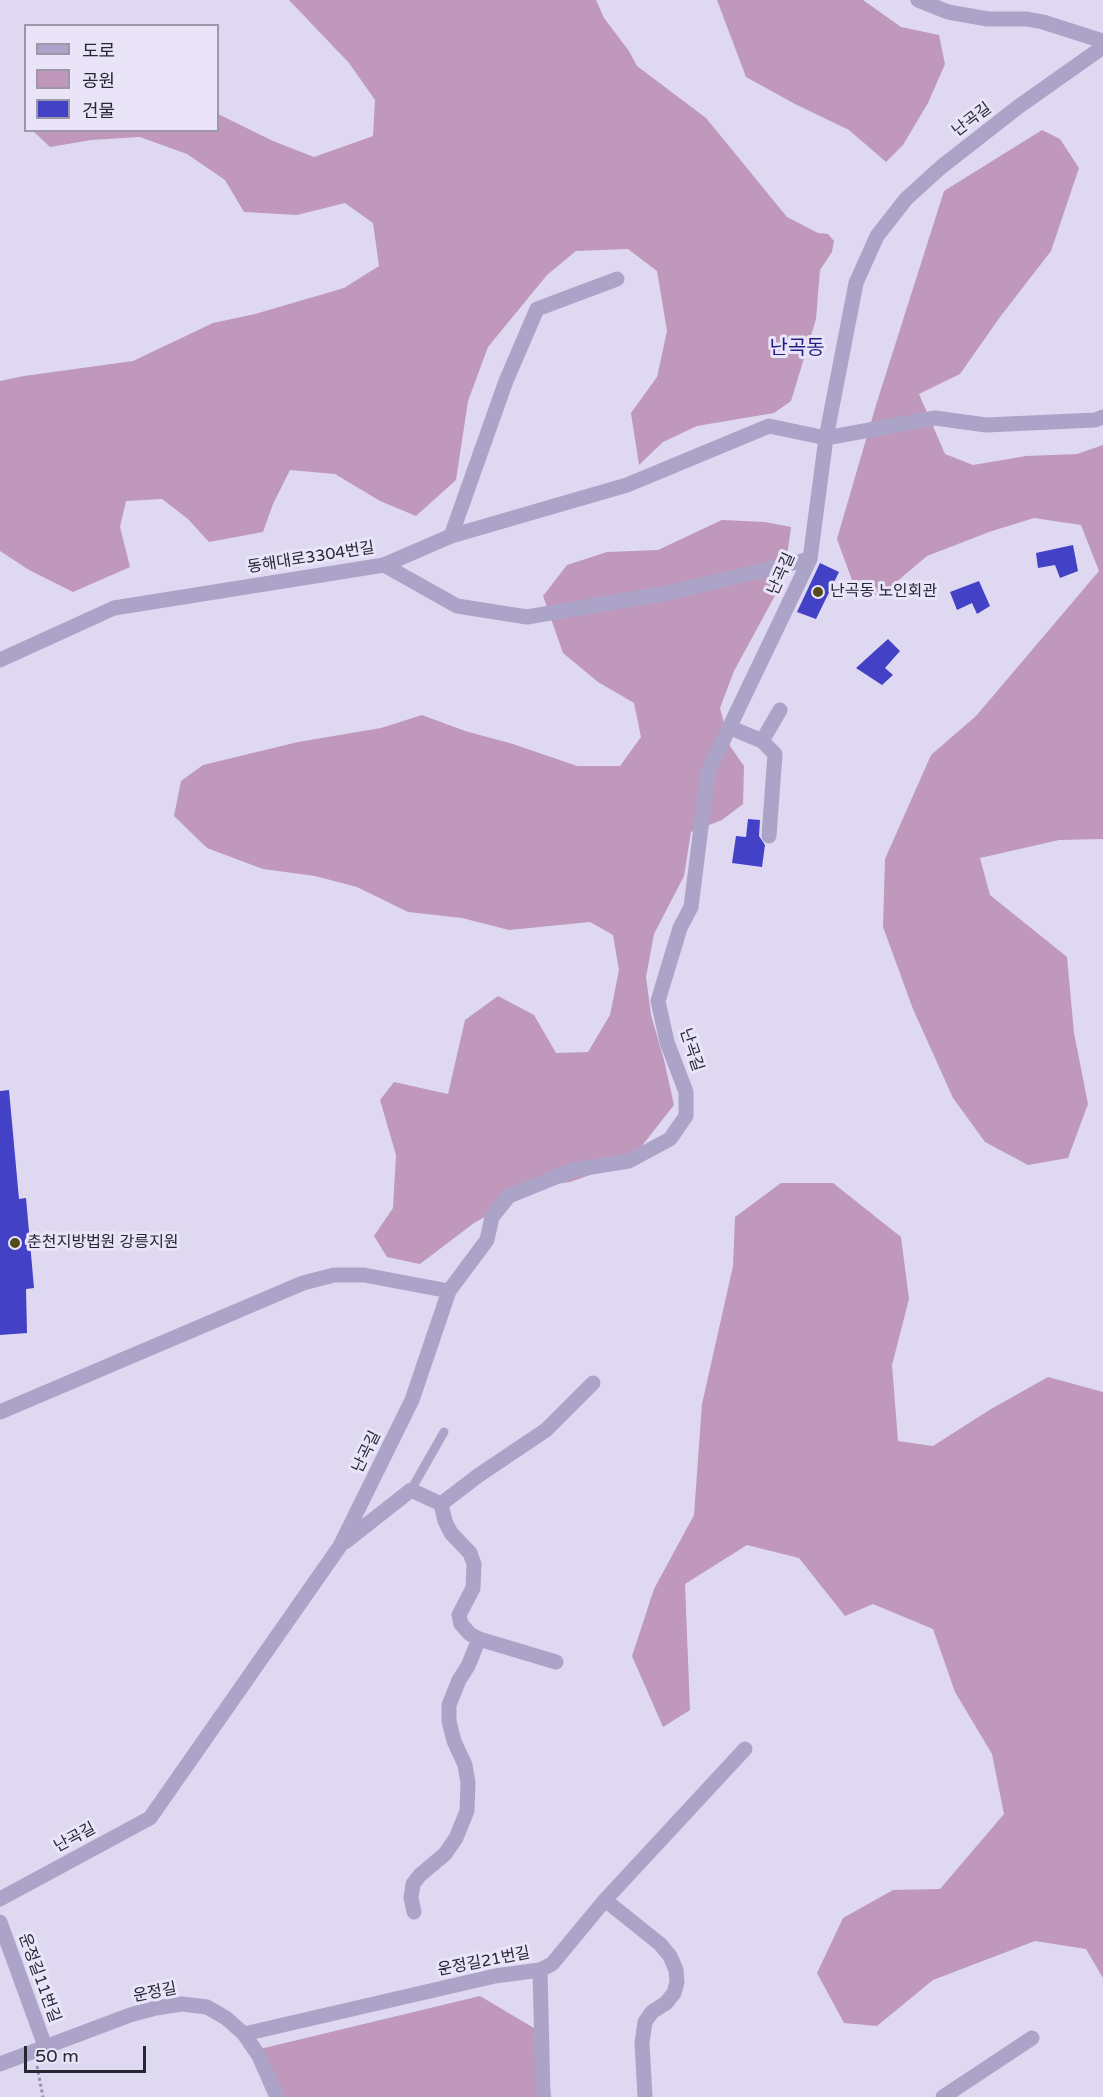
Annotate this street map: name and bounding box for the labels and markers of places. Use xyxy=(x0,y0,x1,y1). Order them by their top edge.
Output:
place label: 난곡동 노인회관 xyxy=(830,582,937,602)
marker: 난곡동 노인회관 xyxy=(811,585,825,599)
place label: 춘천지방법원 강릉지원 xyxy=(27,1233,178,1253)
marker: 춘천지방법원 강릉지원 xyxy=(8,1236,22,1250)

